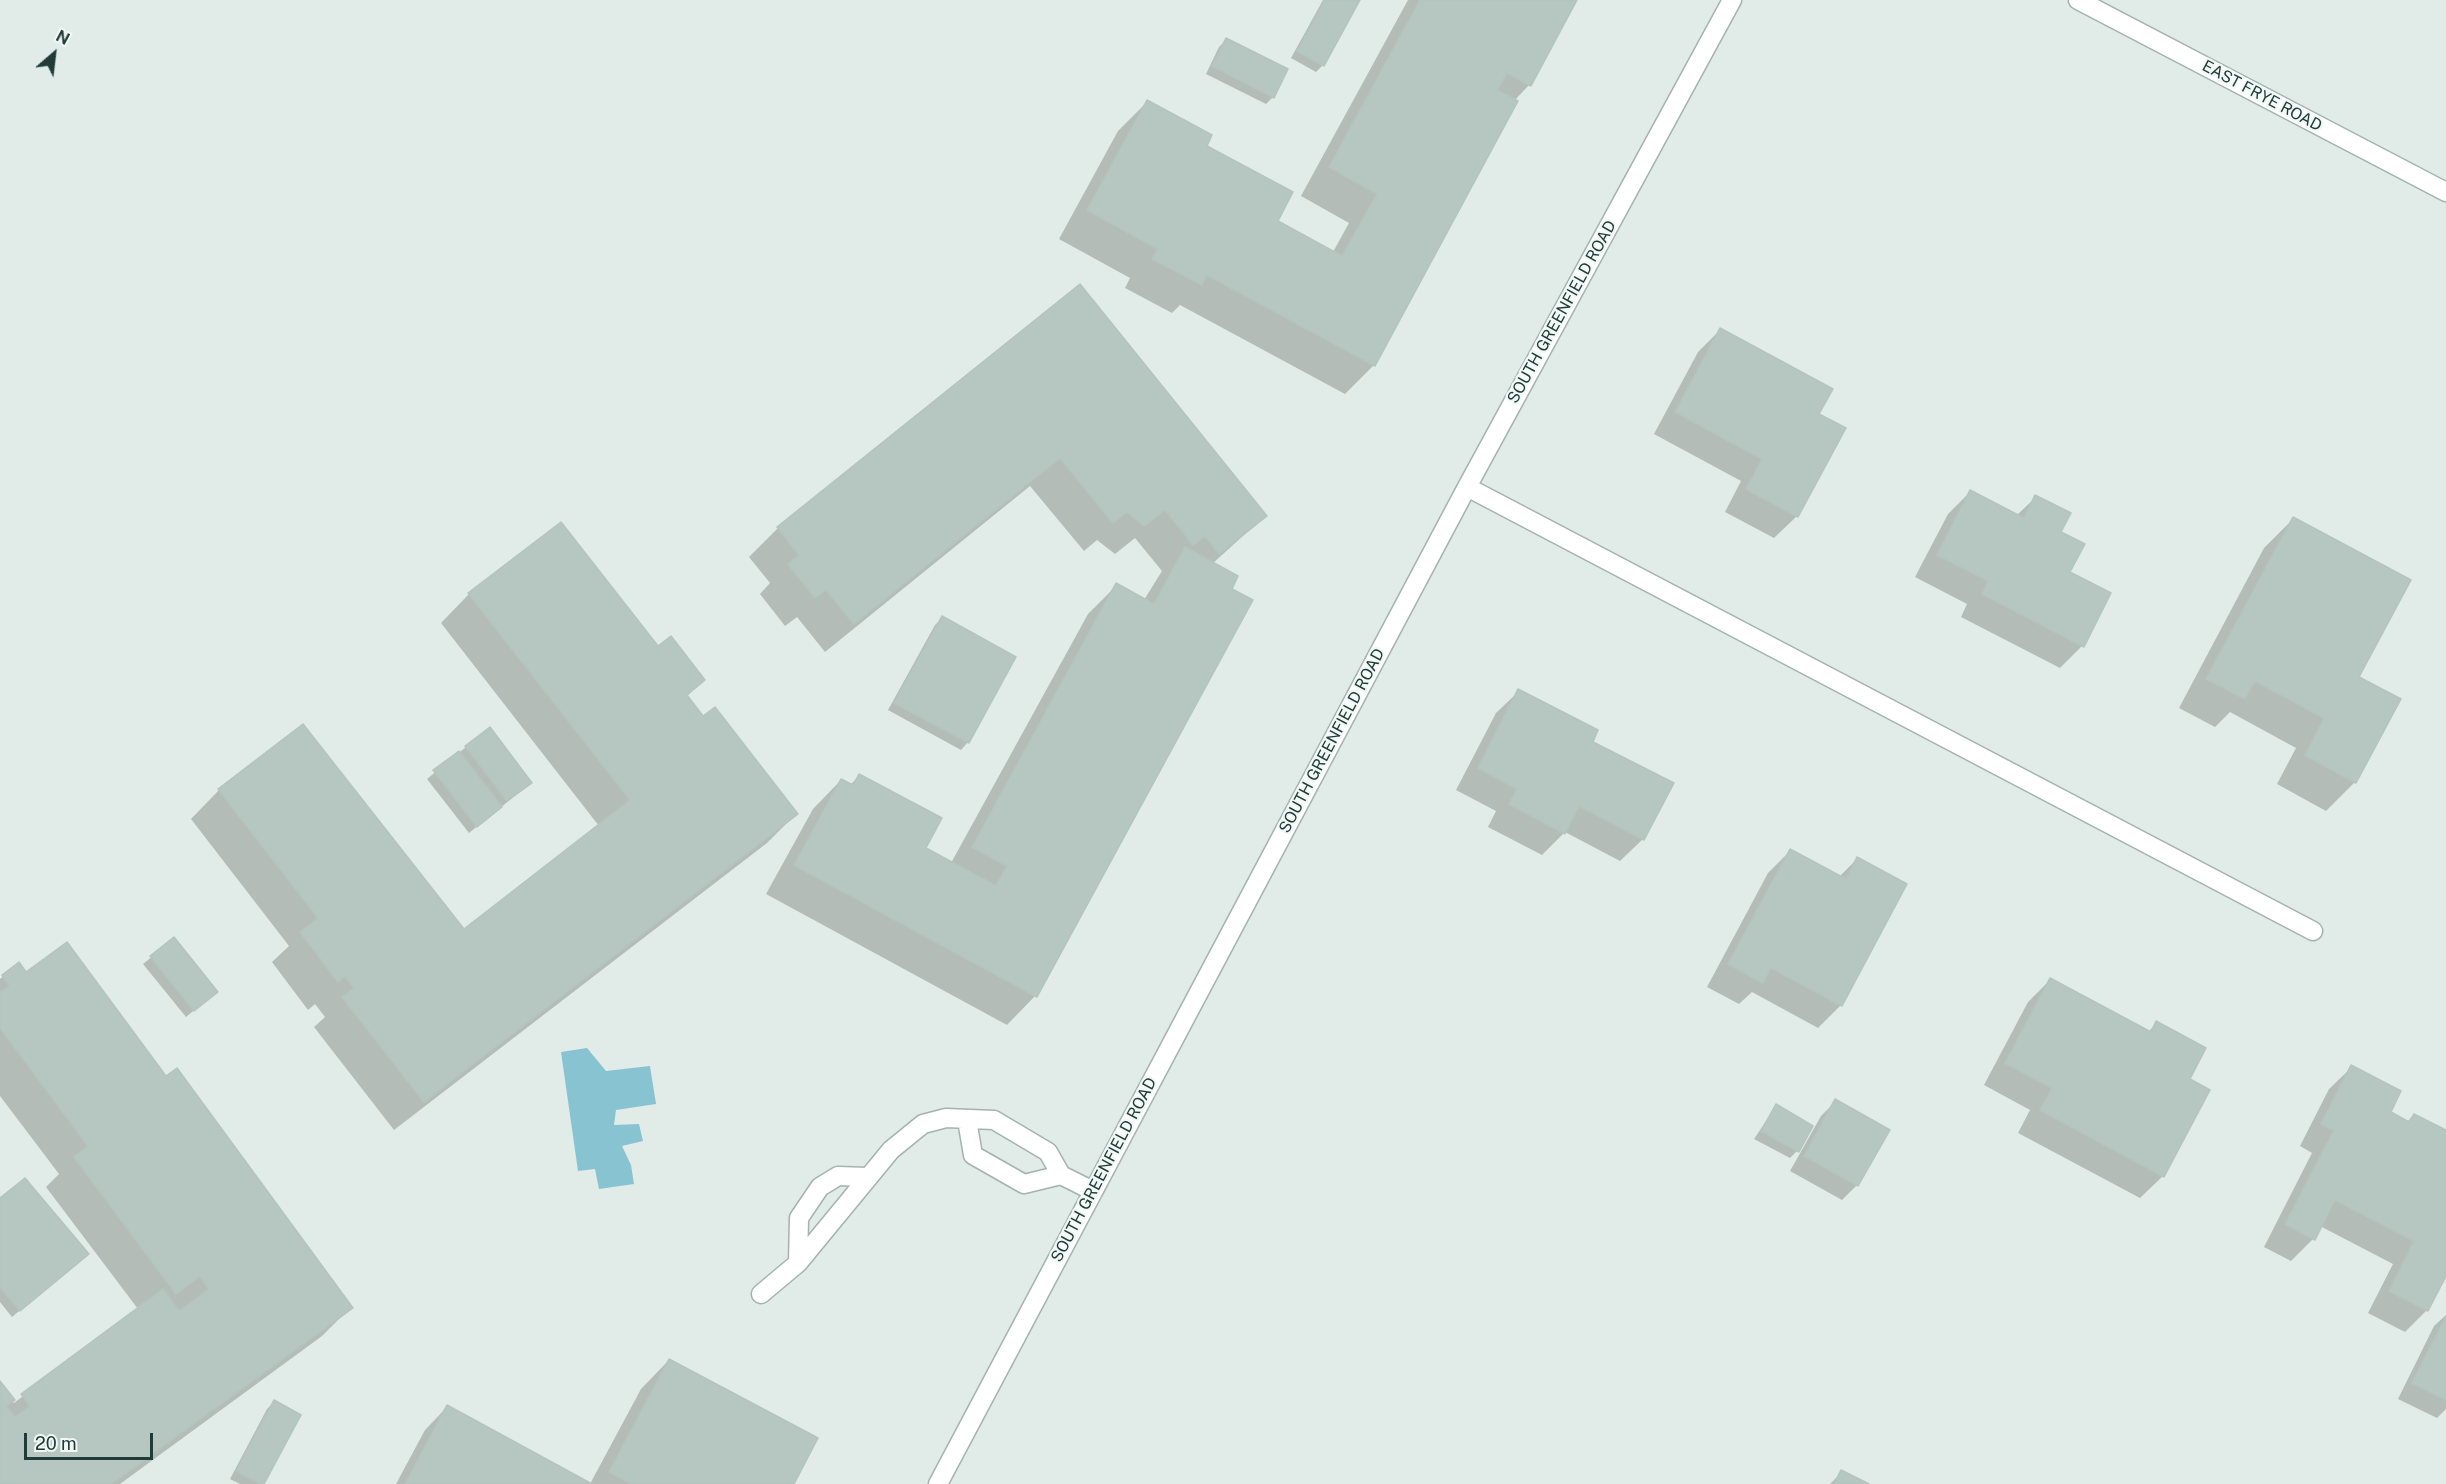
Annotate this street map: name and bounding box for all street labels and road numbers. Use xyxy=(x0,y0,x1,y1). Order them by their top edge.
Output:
street label: EAST FRYE ROAD xyxy=(2199,56,2325,136)
street label: SOUTH GREENFIELD ROAD xyxy=(1504,217,1620,407)
street label: SOUTH GREENFIELD ROAD xyxy=(1275,645,1389,837)
street label: SOUTH GREENFIELD ROAD xyxy=(1047,1074,1161,1266)

